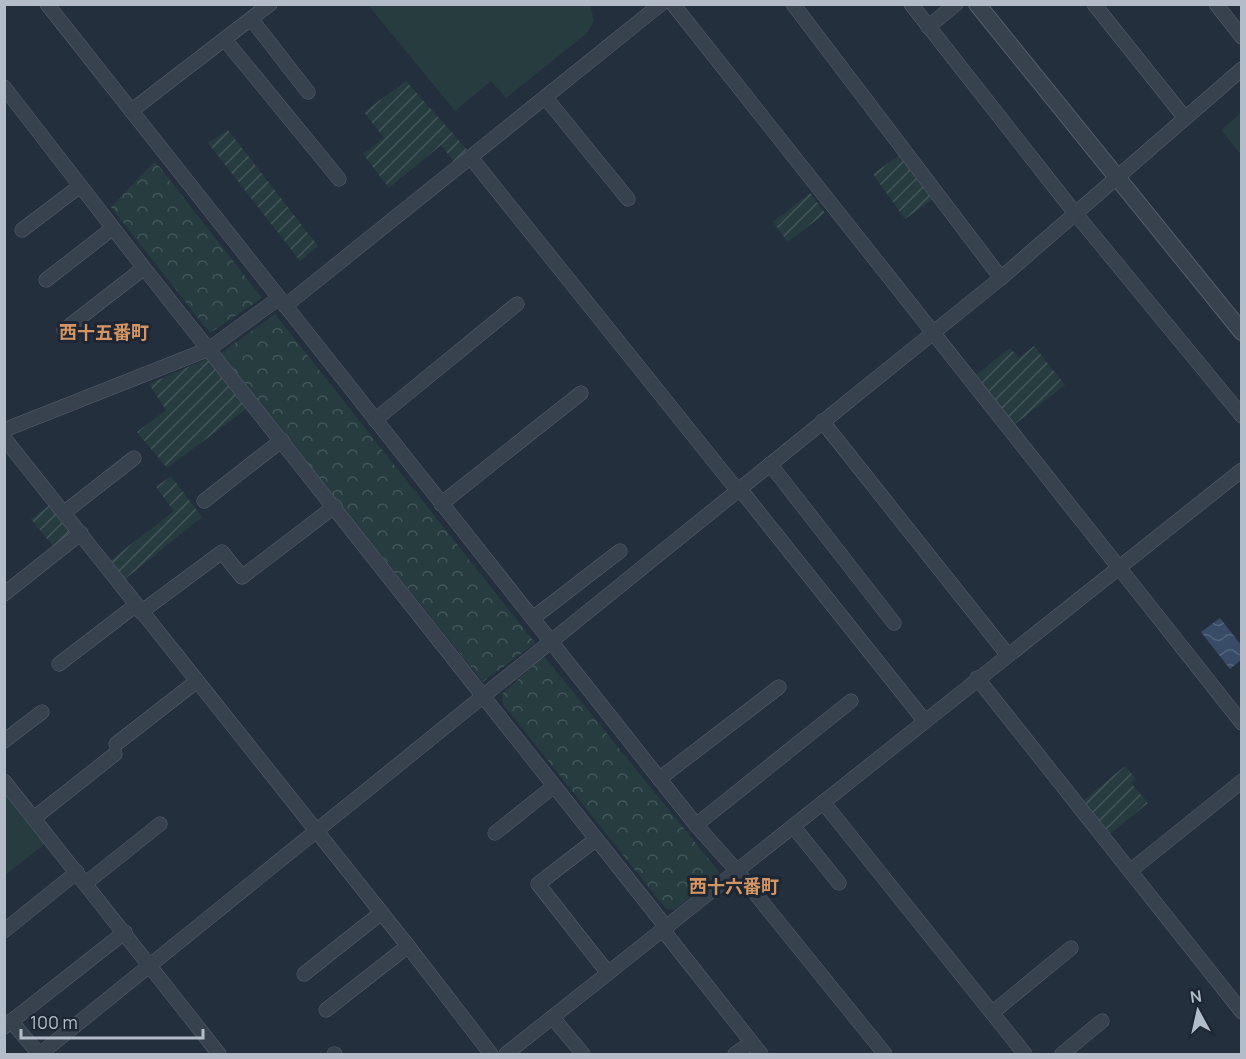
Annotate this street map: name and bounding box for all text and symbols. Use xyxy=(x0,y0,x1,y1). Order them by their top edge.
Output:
district label: 西十五番町 xyxy=(59,320,149,344)
district label: 西十六番町 xyxy=(689,874,779,898)
north arrow xyxy=(1168,981,1228,1041)
text: N xyxy=(1189,984,1203,1008)
scale bar xyxy=(21,1002,202,1040)
text: 100 m xyxy=(30,1010,78,1034)

